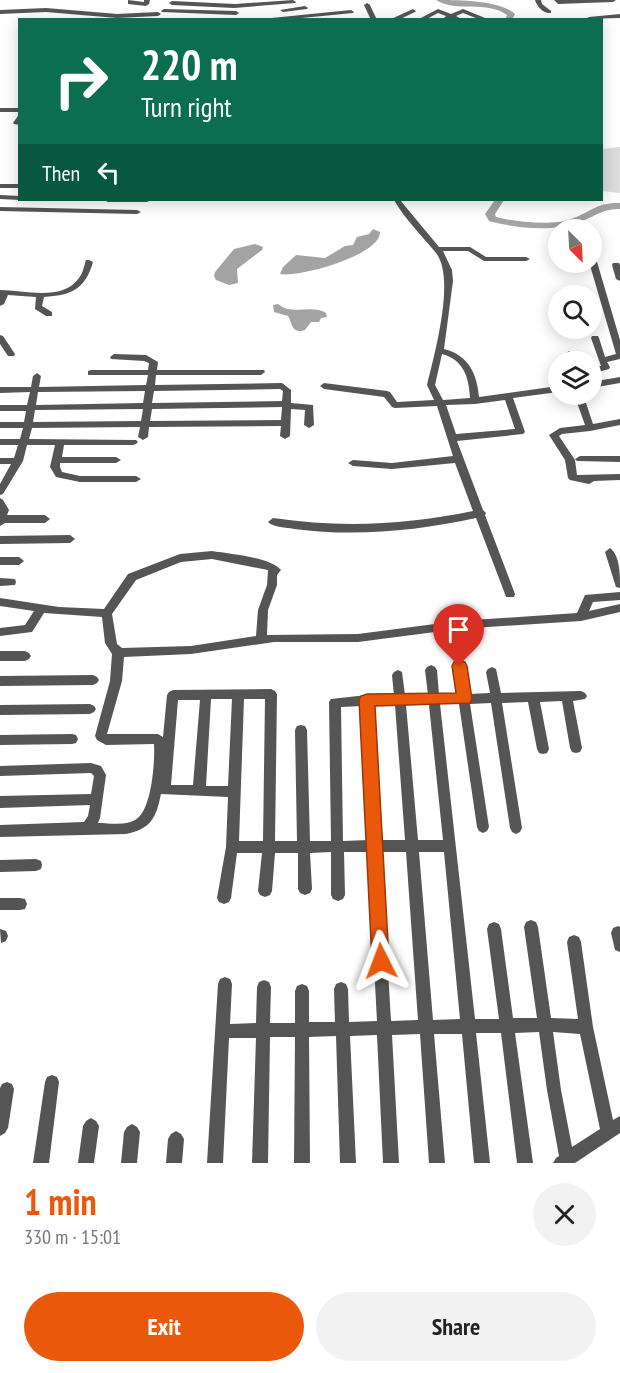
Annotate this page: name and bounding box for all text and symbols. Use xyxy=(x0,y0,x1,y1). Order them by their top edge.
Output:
text: 220 m xyxy=(141,37,238,92)
icon: right xyxy=(42,42,120,120)
text: Turn right xyxy=(141,90,232,124)
icon: left xyxy=(92,156,125,189)
text: Then xyxy=(42,159,80,187)
north arrow xyxy=(548,219,602,273)
map controls xyxy=(548,219,602,405)
button: search xyxy=(548,285,602,339)
button: layers xyxy=(548,351,602,405)
pin xyxy=(433,604,484,666)
icon: arrive xyxy=(442,613,475,646)
position arrow xyxy=(349,929,413,993)
text: 1 min xyxy=(24,1178,97,1225)
button: close xyxy=(533,1183,596,1246)
text: 330 m · 15:01 xyxy=(24,1224,121,1250)
button: Exit xyxy=(24,1292,304,1361)
button: Share xyxy=(316,1292,596,1361)

